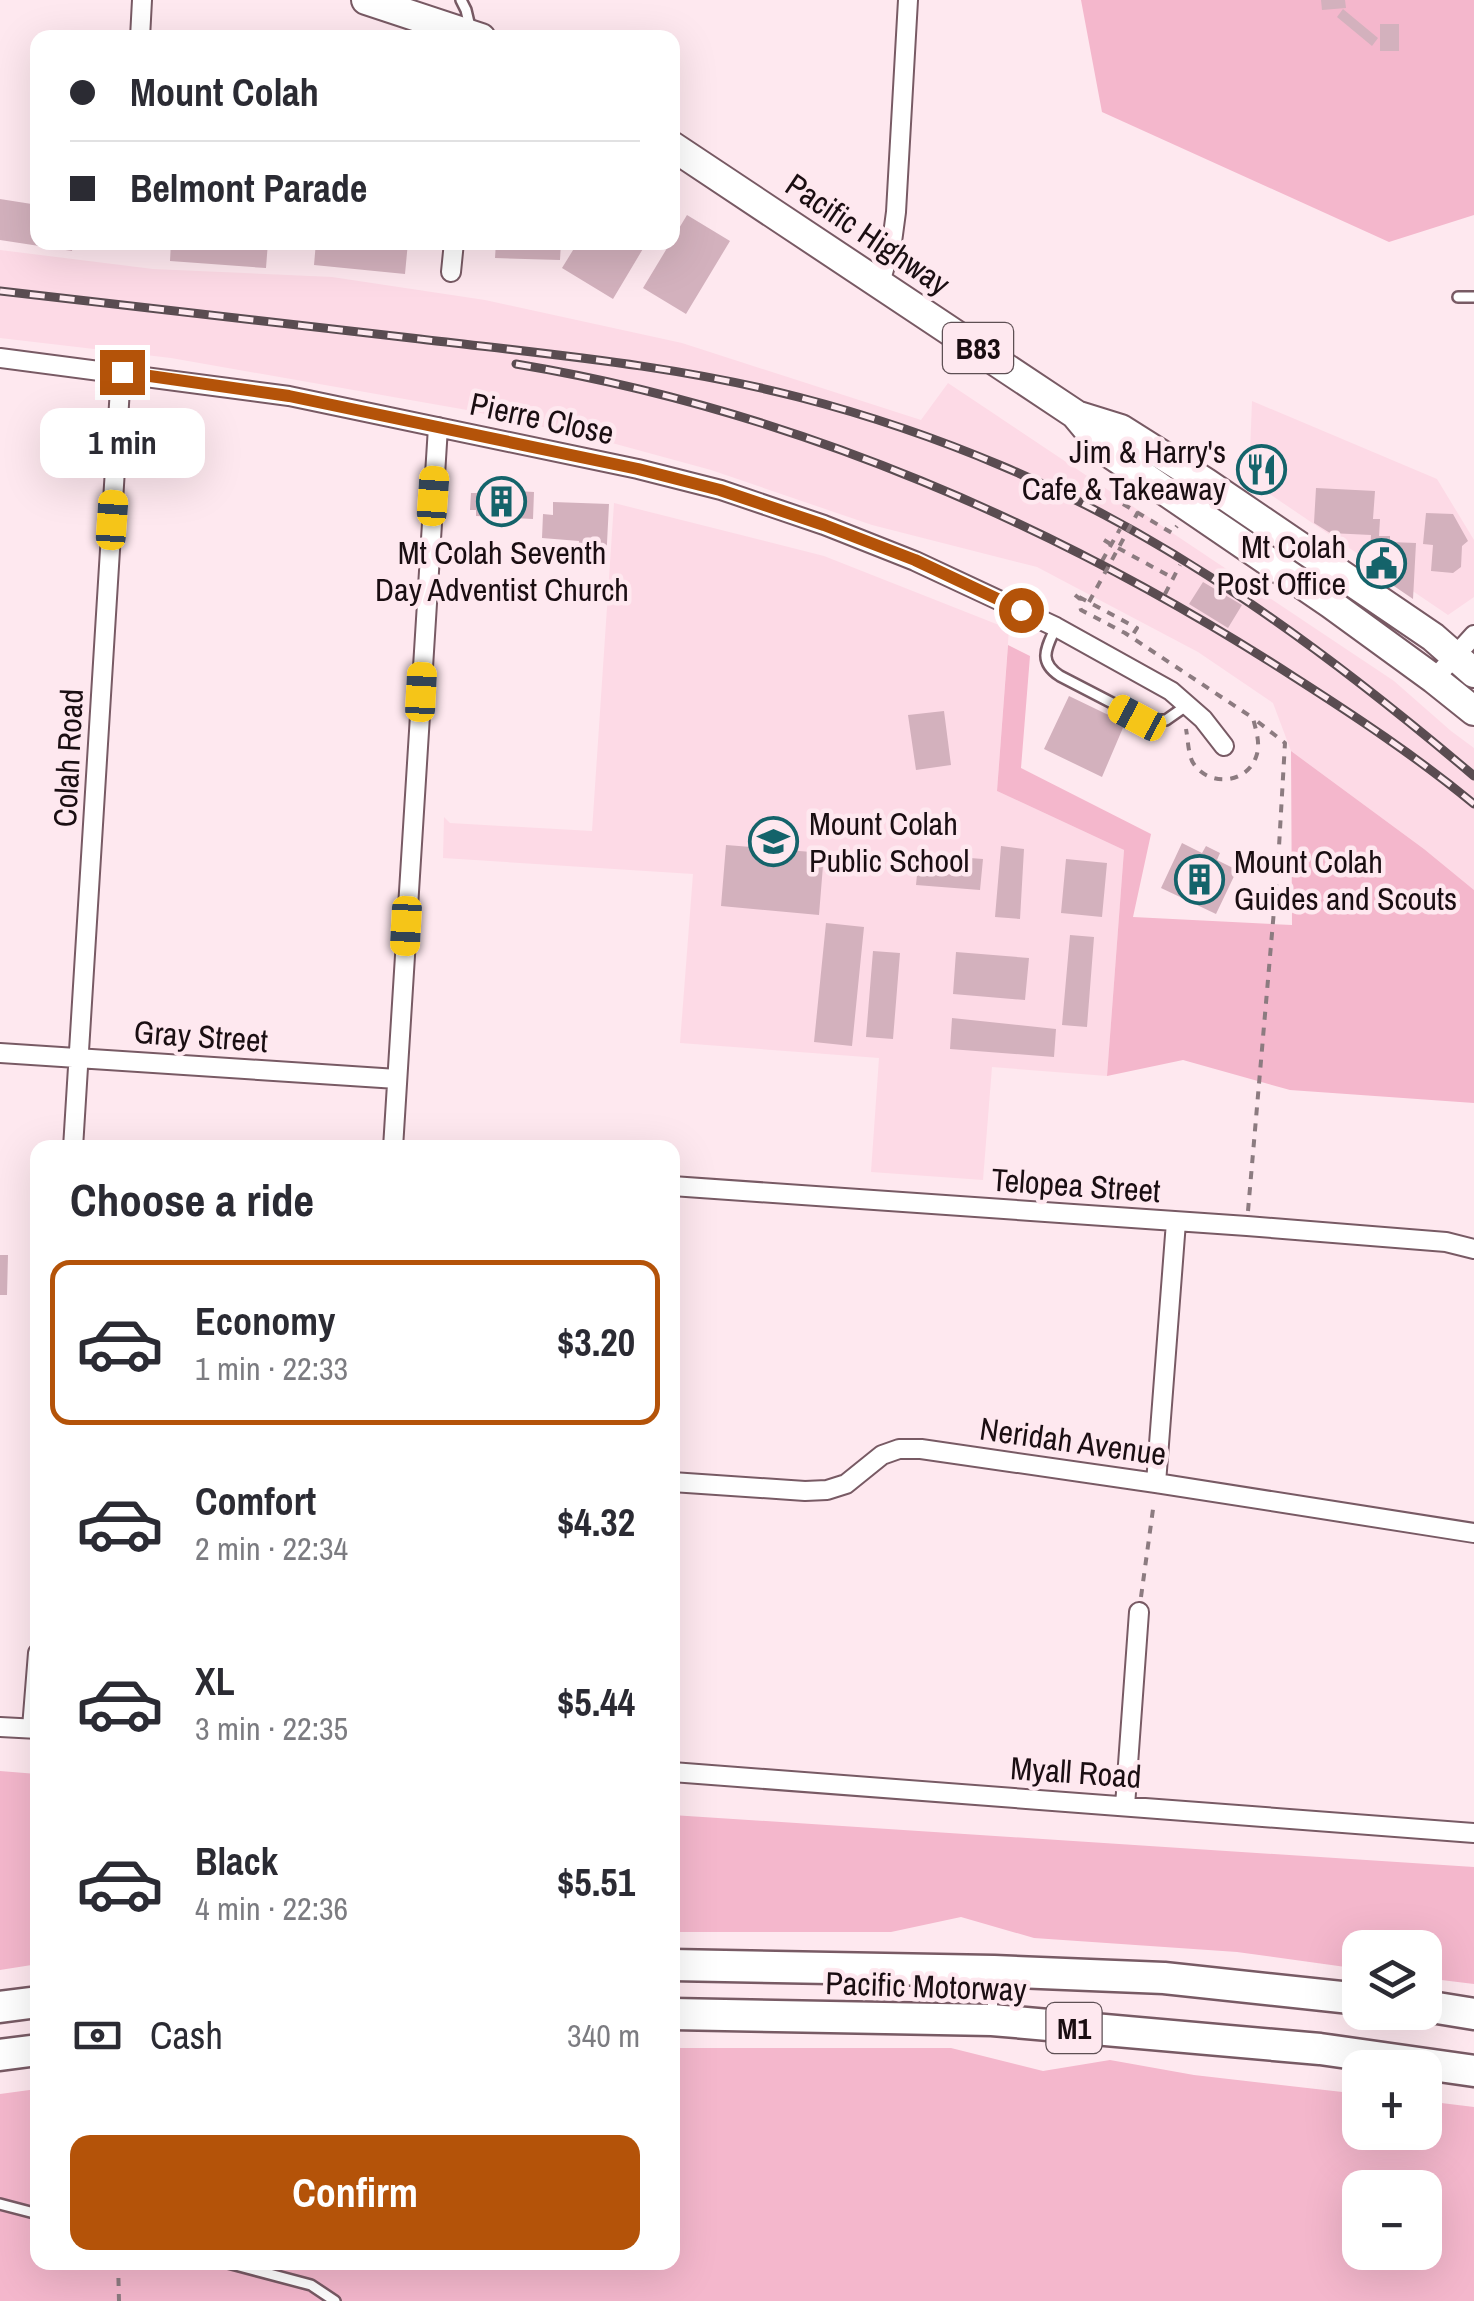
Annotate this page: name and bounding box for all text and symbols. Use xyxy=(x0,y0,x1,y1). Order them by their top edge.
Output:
text: Mount Colah xyxy=(130,67,319,118)
text: Belmont Parade xyxy=(130,163,367,214)
street label: Pacific Highway xyxy=(777,163,959,305)
road number: B83 xyxy=(943,323,1013,373)
route end xyxy=(100,350,145,395)
street label: Pierre Close xyxy=(466,382,618,454)
callout: 1 min xyxy=(39,407,204,477)
text: 1 min xyxy=(88,421,157,464)
place label: Jim & Harry's Cafe & Takeaway xyxy=(1022,430,1226,510)
restaurant icon: Jim & Harry's Cafe & Takeaway xyxy=(1235,443,1287,495)
car xyxy=(416,465,450,527)
building icon: Mt Colah Seventh Day Adventist Church xyxy=(476,476,528,528)
car xyxy=(95,489,129,551)
place label: Mt Colah Post Office xyxy=(1217,525,1346,605)
place label: Mt Colah Seventh Day Adventist Church xyxy=(375,531,629,611)
public building icon: Mt Colah Post Office xyxy=(1355,538,1407,590)
route start xyxy=(999,588,1044,633)
car xyxy=(404,661,438,723)
street label: Colah Road xyxy=(43,688,93,828)
car xyxy=(1103,691,1171,745)
place label: Mount Colah Public School xyxy=(809,802,969,882)
school or university icon: Mount Colah Public School xyxy=(748,815,800,867)
place label: Mount Colah Guides and Scouts xyxy=(1234,840,1457,920)
building icon: Mount Colah Guides and Scouts xyxy=(1173,853,1225,905)
car xyxy=(389,895,423,957)
street label: Gray Street xyxy=(133,1010,269,1062)
street label: Telopea Street xyxy=(990,1158,1162,1212)
text: Choose a ride xyxy=(70,1169,314,1230)
text: Economy xyxy=(195,1296,335,1347)
icon: car xyxy=(75,1298,165,1388)
text: $3.20 xyxy=(557,1317,635,1368)
text: 1 min · 22:33 xyxy=(195,1347,348,1390)
street label: Neridah Avenue xyxy=(977,1407,1169,1475)
text: Comfort xyxy=(195,1476,316,1527)
icon: car xyxy=(75,1478,165,1568)
text: $4.32 xyxy=(557,1497,635,1548)
text: 2 min · 22:34 xyxy=(195,1527,348,1570)
text: XL xyxy=(195,1656,235,1707)
icon: car xyxy=(75,1658,165,1748)
text: $5.44 xyxy=(557,1677,635,1728)
text: 3 min · 22:35 xyxy=(195,1707,348,1750)
street label: Myall Road xyxy=(1009,1746,1143,1798)
text: Black xyxy=(195,1836,278,1887)
icon: car xyxy=(75,1838,165,1928)
text: $5.51 xyxy=(557,1857,635,1908)
text: 4 min · 22:36 xyxy=(195,1887,348,1930)
map controls xyxy=(1342,1930,1442,2270)
button: layers xyxy=(1342,1930,1442,2030)
street label: Pacific Motorway xyxy=(825,1961,1027,2011)
road number: M1 xyxy=(1046,2003,1102,2053)
icon: cash xyxy=(70,2008,125,2063)
text: Cash xyxy=(150,2010,223,2061)
text: 340 m xyxy=(567,2014,640,2057)
button: + xyxy=(1342,2050,1442,2150)
button: Confirm xyxy=(70,2135,640,2250)
button: − xyxy=(1342,2170,1442,2270)

